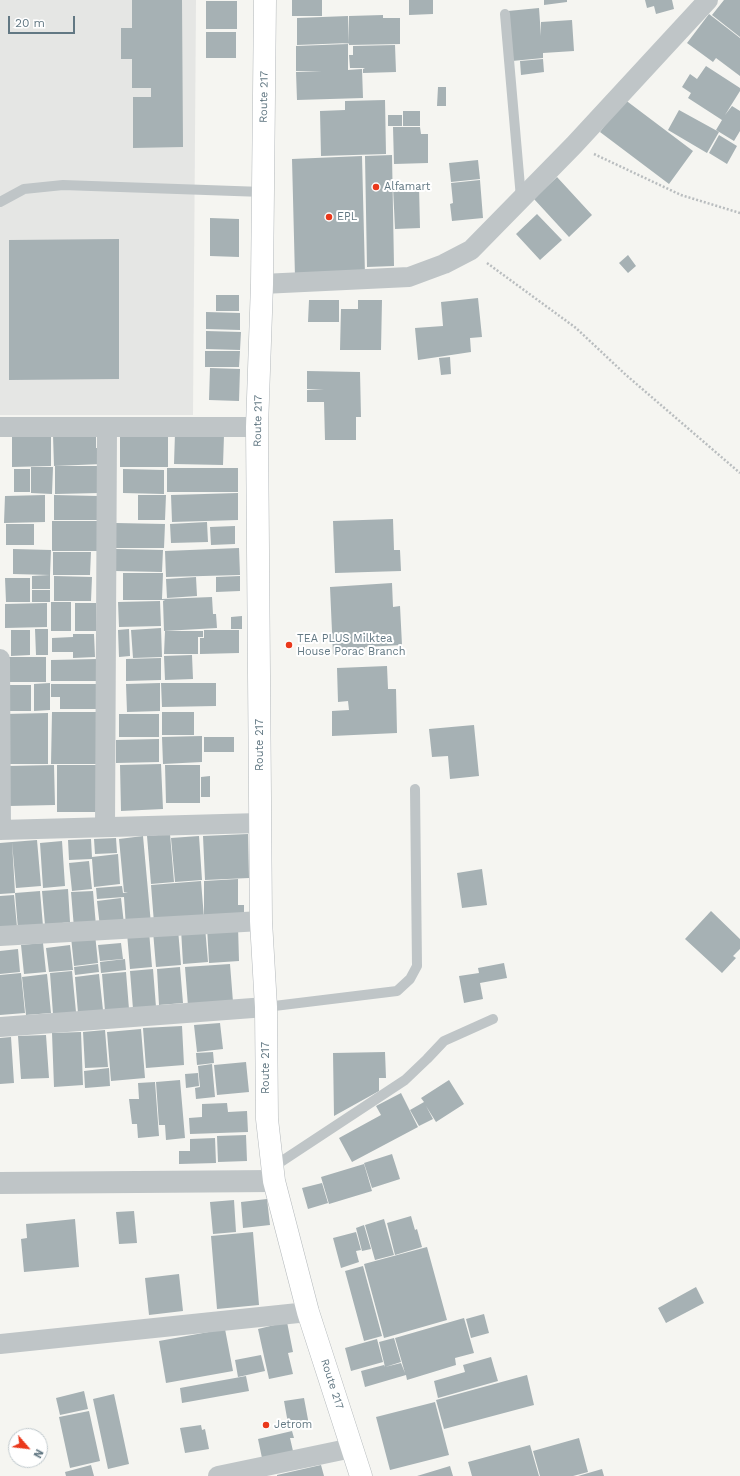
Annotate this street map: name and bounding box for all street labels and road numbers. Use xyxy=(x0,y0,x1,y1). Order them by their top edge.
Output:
street label: Route 217 xyxy=(257,71,271,123)
street label: Route 217 xyxy=(251,395,265,447)
street label: Route 217 xyxy=(253,719,267,771)
street label: Route 217 xyxy=(259,1042,273,1094)
street label: Route 217 xyxy=(318,1357,346,1411)

